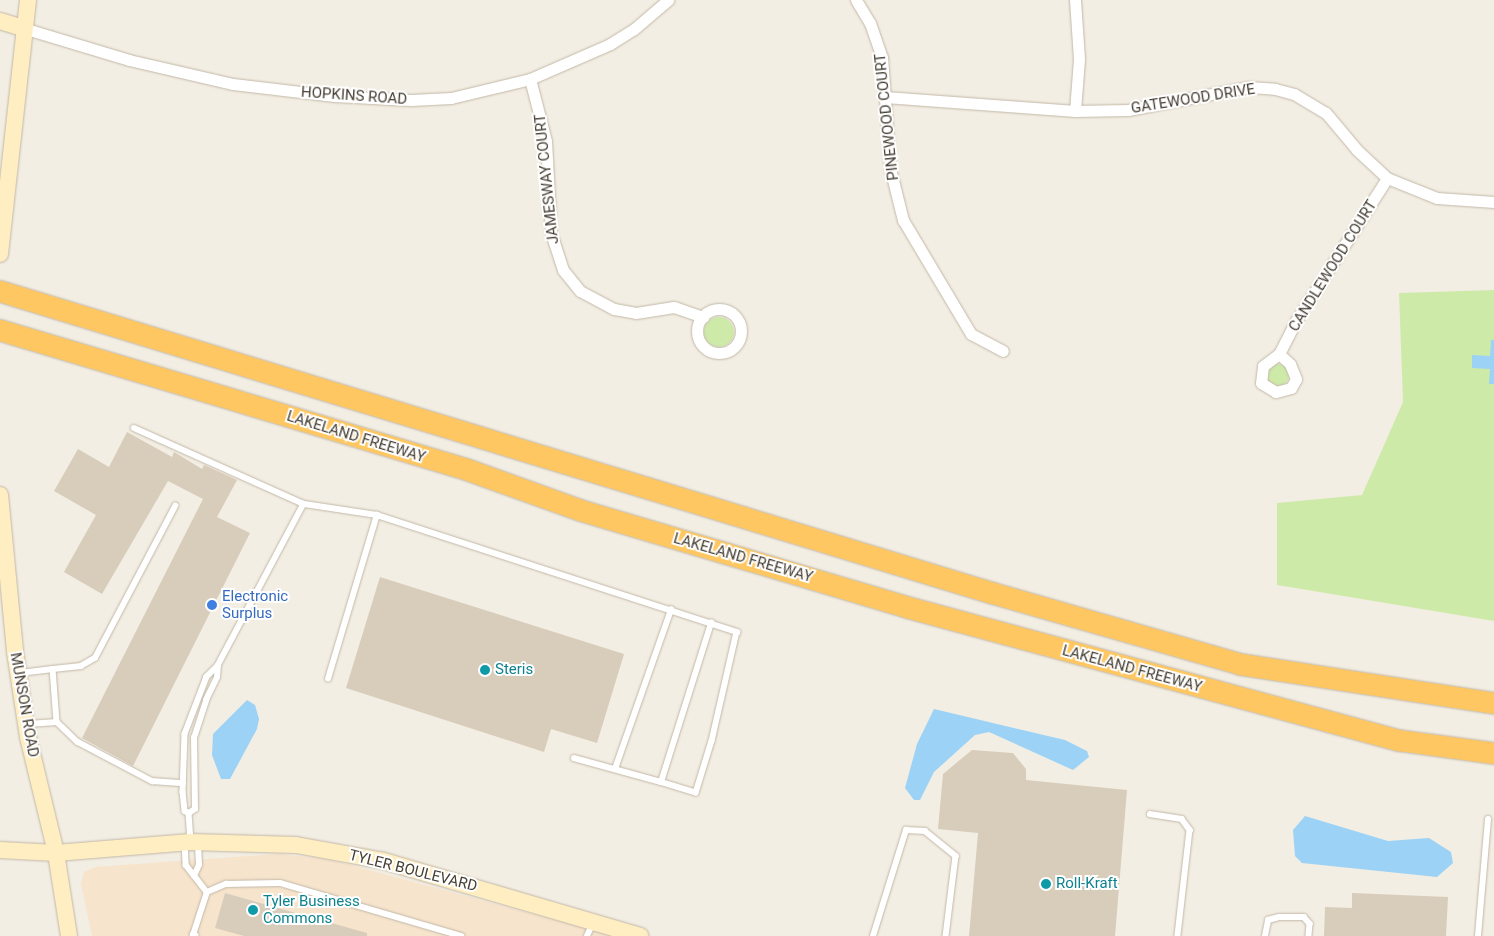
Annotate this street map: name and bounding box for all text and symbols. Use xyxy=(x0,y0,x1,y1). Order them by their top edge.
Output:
street label: PINEWOOD COURT xyxy=(871,53,903,181)
street label: GATEWOOD DRIVE xyxy=(1130,80,1256,118)
street label: HOPKINS ROAD xyxy=(300,83,408,109)
street label: JAMESWAY COURT xyxy=(531,113,563,245)
street label: CANDLEWOOD COURT xyxy=(1285,197,1381,335)
street label: LAKELAND FREEWAY xyxy=(285,407,427,467)
street label: LAKELAND FREEWAY xyxy=(671,530,815,586)
place label: Electronic Surplus xyxy=(222,587,288,622)
marker: Electronic Surplus xyxy=(206,599,218,611)
street label: LAKELAND FREEWAY xyxy=(1060,642,1204,696)
street label: MUNSON ROAD xyxy=(6,651,42,759)
place label: Steris xyxy=(495,661,533,679)
marker: Steris xyxy=(479,664,491,676)
street label: TYLER BOULEVARD xyxy=(347,846,479,896)
place label: Roll-Kraft xyxy=(1056,875,1118,893)
marker: Roll-Kraft xyxy=(1040,878,1052,890)
place label: Tyler Business Commons xyxy=(263,892,360,927)
marker: Tyler Business Commons xyxy=(247,904,259,916)

